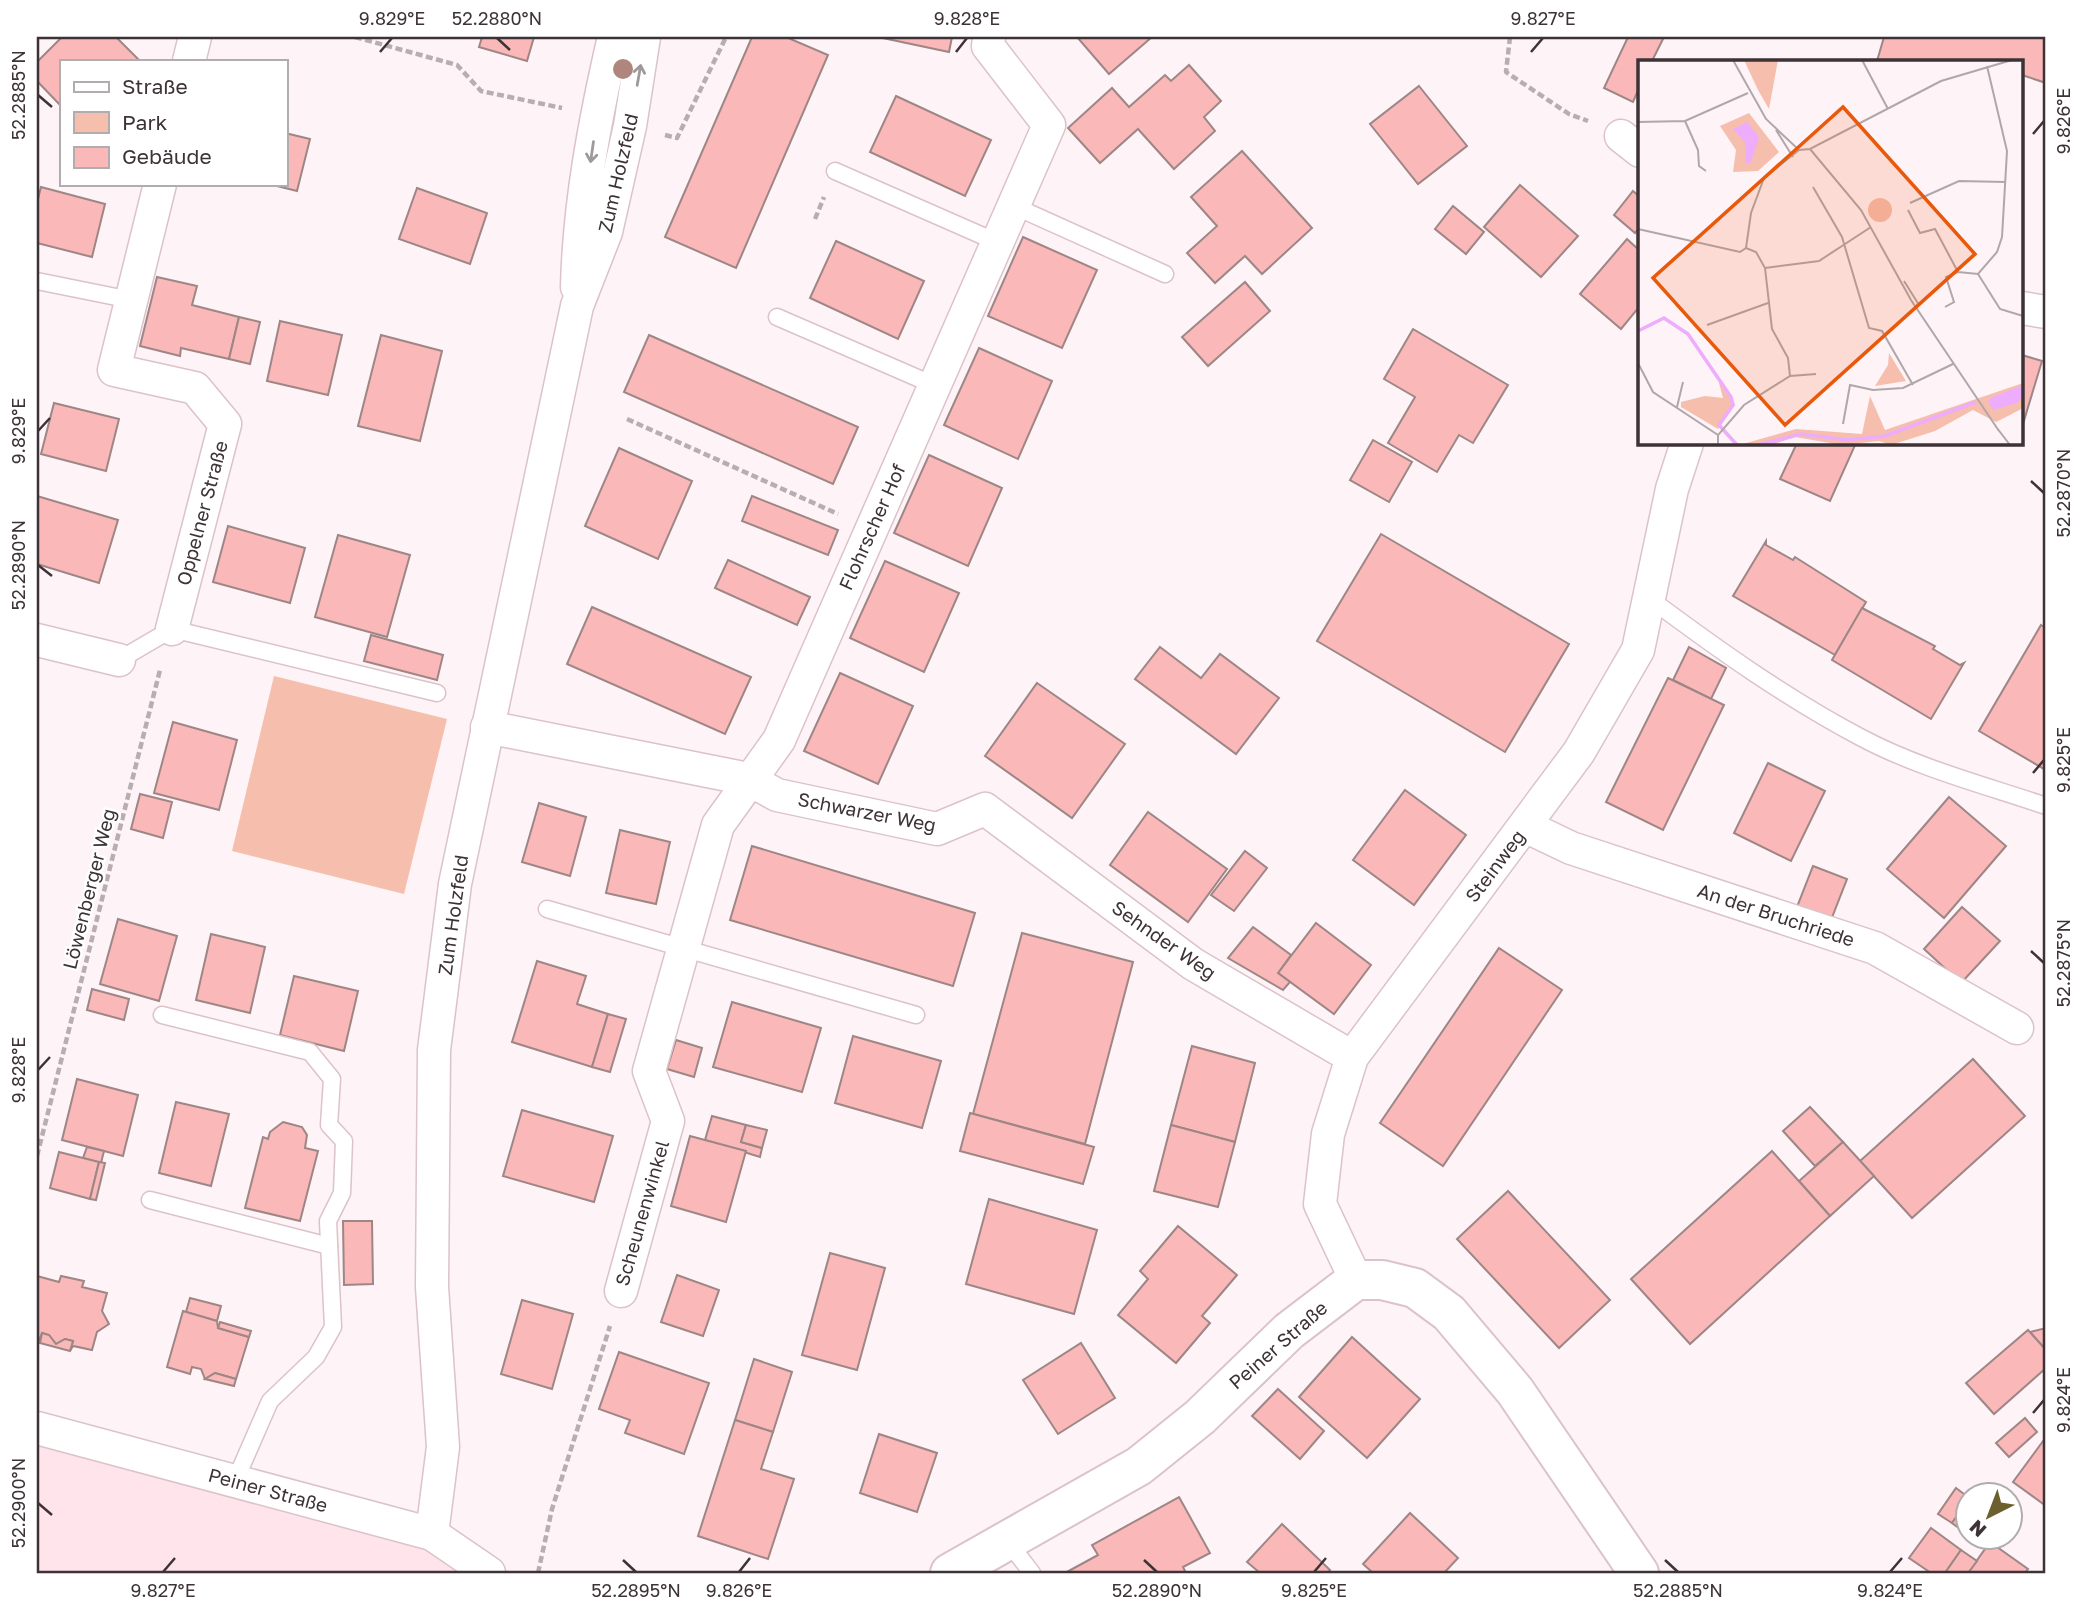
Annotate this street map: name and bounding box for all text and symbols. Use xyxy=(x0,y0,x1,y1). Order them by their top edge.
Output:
text: 9.829°E xyxy=(359,7,425,29)
text: 52.2880°N xyxy=(452,7,542,29)
text: 9.828°E xyxy=(934,7,1000,29)
text: 9.827°E xyxy=(1510,7,1576,29)
text: 52.2885°N xyxy=(7,50,29,140)
legend xyxy=(60,60,287,186)
inset map xyxy=(1638,60,2024,444)
one-way arrow xyxy=(633,64,646,87)
text: Straße xyxy=(122,73,188,99)
text: 9.826°E xyxy=(2052,88,2074,154)
text: Park xyxy=(122,109,168,135)
street label: Zum Holzfeld xyxy=(593,111,642,235)
one-way arrow xyxy=(586,140,599,163)
text: Gebäude xyxy=(122,143,212,169)
text: 9.829°E xyxy=(7,398,29,464)
street label: Oppelner Straße xyxy=(171,438,232,588)
text: 52.2870°N xyxy=(2052,448,2074,538)
street label: Flohrscher Hof xyxy=(833,460,910,593)
text: 52.2890°N xyxy=(7,520,29,610)
text: 9.825°E xyxy=(2052,727,2074,793)
street label: Schwarzer Weg xyxy=(796,787,938,836)
street label: Löwenberger Weg xyxy=(57,806,120,972)
street label: Steinweg xyxy=(1460,825,1529,907)
street label: Zum Holzfeld xyxy=(433,853,472,977)
street label: An der Bruchriede xyxy=(1695,878,1858,951)
street label: Sehnder Weg xyxy=(1108,895,1221,984)
text: 52.2875°N xyxy=(2052,919,2074,1007)
text: 9.828°E xyxy=(7,1037,29,1103)
street label: Scheunenwinkel xyxy=(610,1137,673,1288)
street label: Peiner Straße xyxy=(1224,1296,1331,1394)
text: 9.824°E xyxy=(2052,1367,2074,1433)
text: 52.2900°N xyxy=(7,1458,29,1548)
street label: Peiner Straße xyxy=(206,1463,330,1516)
north arrow xyxy=(1954,1480,2024,1550)
text: N xyxy=(1964,1516,1990,1542)
text: 9.827°E xyxy=(130,1579,196,1601)
text: 52.2895°N xyxy=(591,1579,681,1601)
text: 9.826°E xyxy=(706,1579,772,1601)
text: 52.2890°N xyxy=(1112,1579,1202,1601)
text: 9.825°E xyxy=(1281,1579,1347,1601)
text: 52.2885°N xyxy=(1633,1579,1723,1601)
text: 9.824°E xyxy=(1857,1579,1923,1601)

